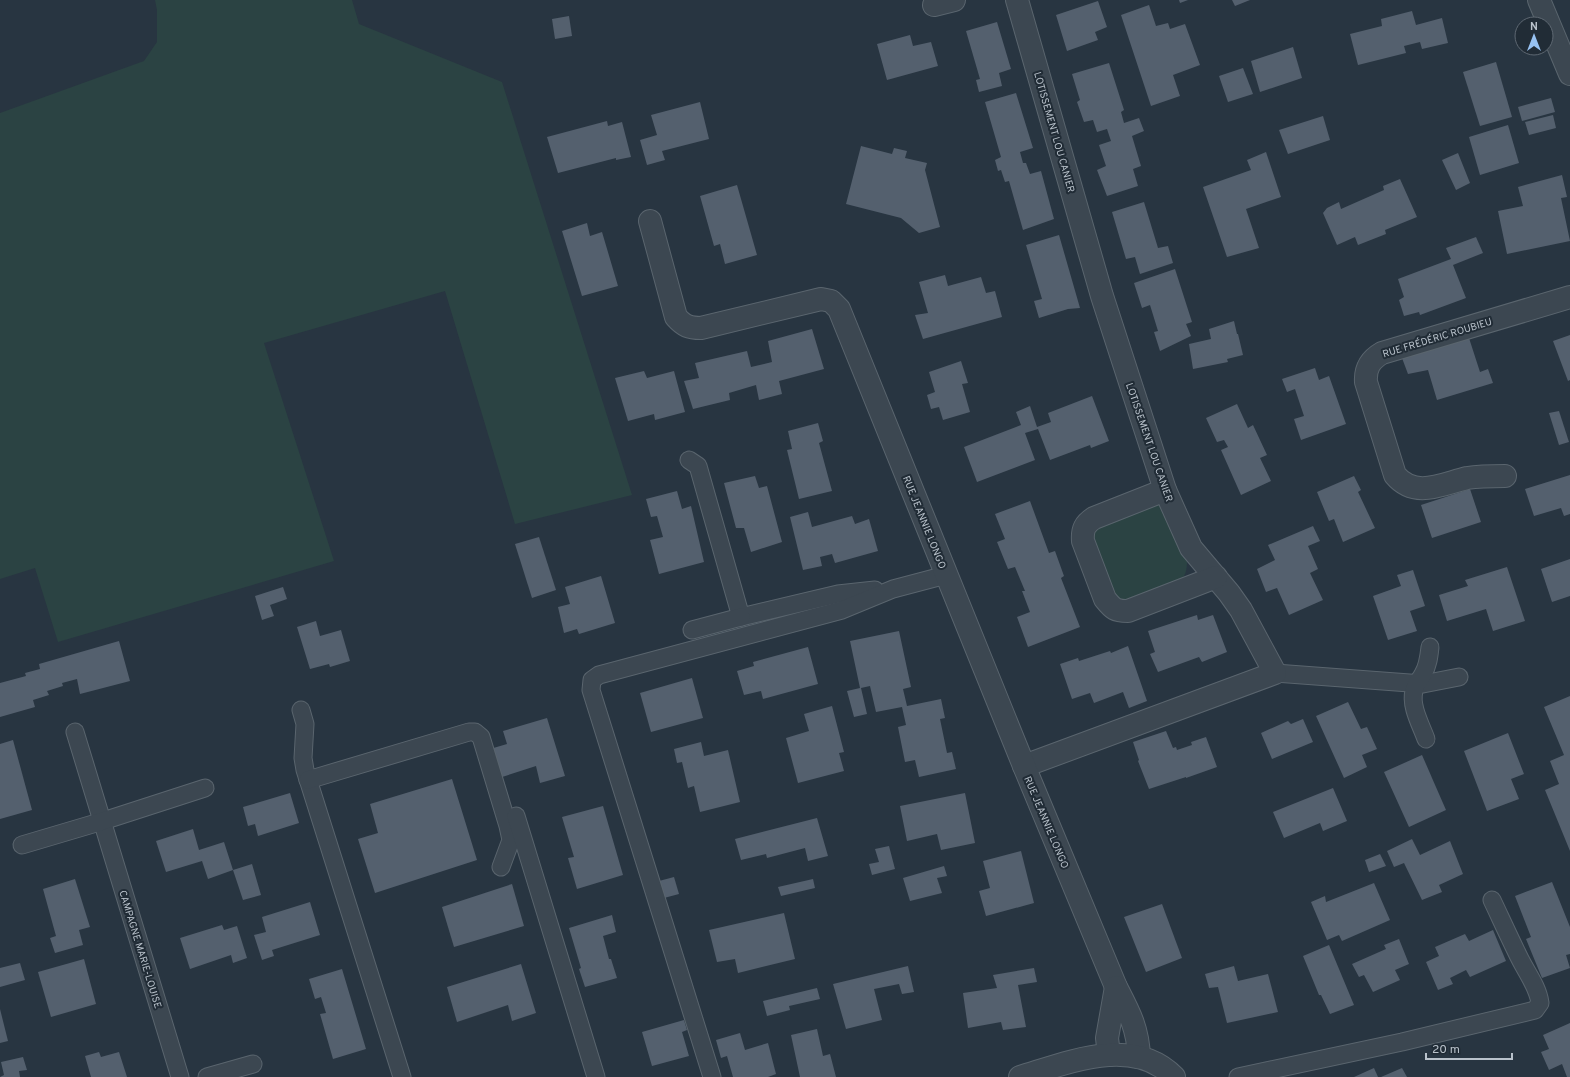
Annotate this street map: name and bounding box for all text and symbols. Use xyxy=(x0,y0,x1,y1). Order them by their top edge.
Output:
north arrow xyxy=(1514,16,1554,56)
text: N xyxy=(1530,20,1538,34)
street label: LOTISSEMENT LOU CANIER xyxy=(1030,70,1077,194)
street label: RUE FRÉDÉRIC ROUBIEU xyxy=(1381,316,1494,361)
street label: LOTISSEMENT LOU CANIER xyxy=(1122,381,1175,504)
street label: RUE JEANNIE LONGO xyxy=(899,474,948,571)
street label: RUE JEANNIE LONGO xyxy=(1020,774,1071,871)
street label: CAMPAGNE MARIE-LOUISE xyxy=(115,889,164,1010)
scale bar xyxy=(1426,1035,1512,1061)
text: 20 m xyxy=(1432,1042,1460,1058)

